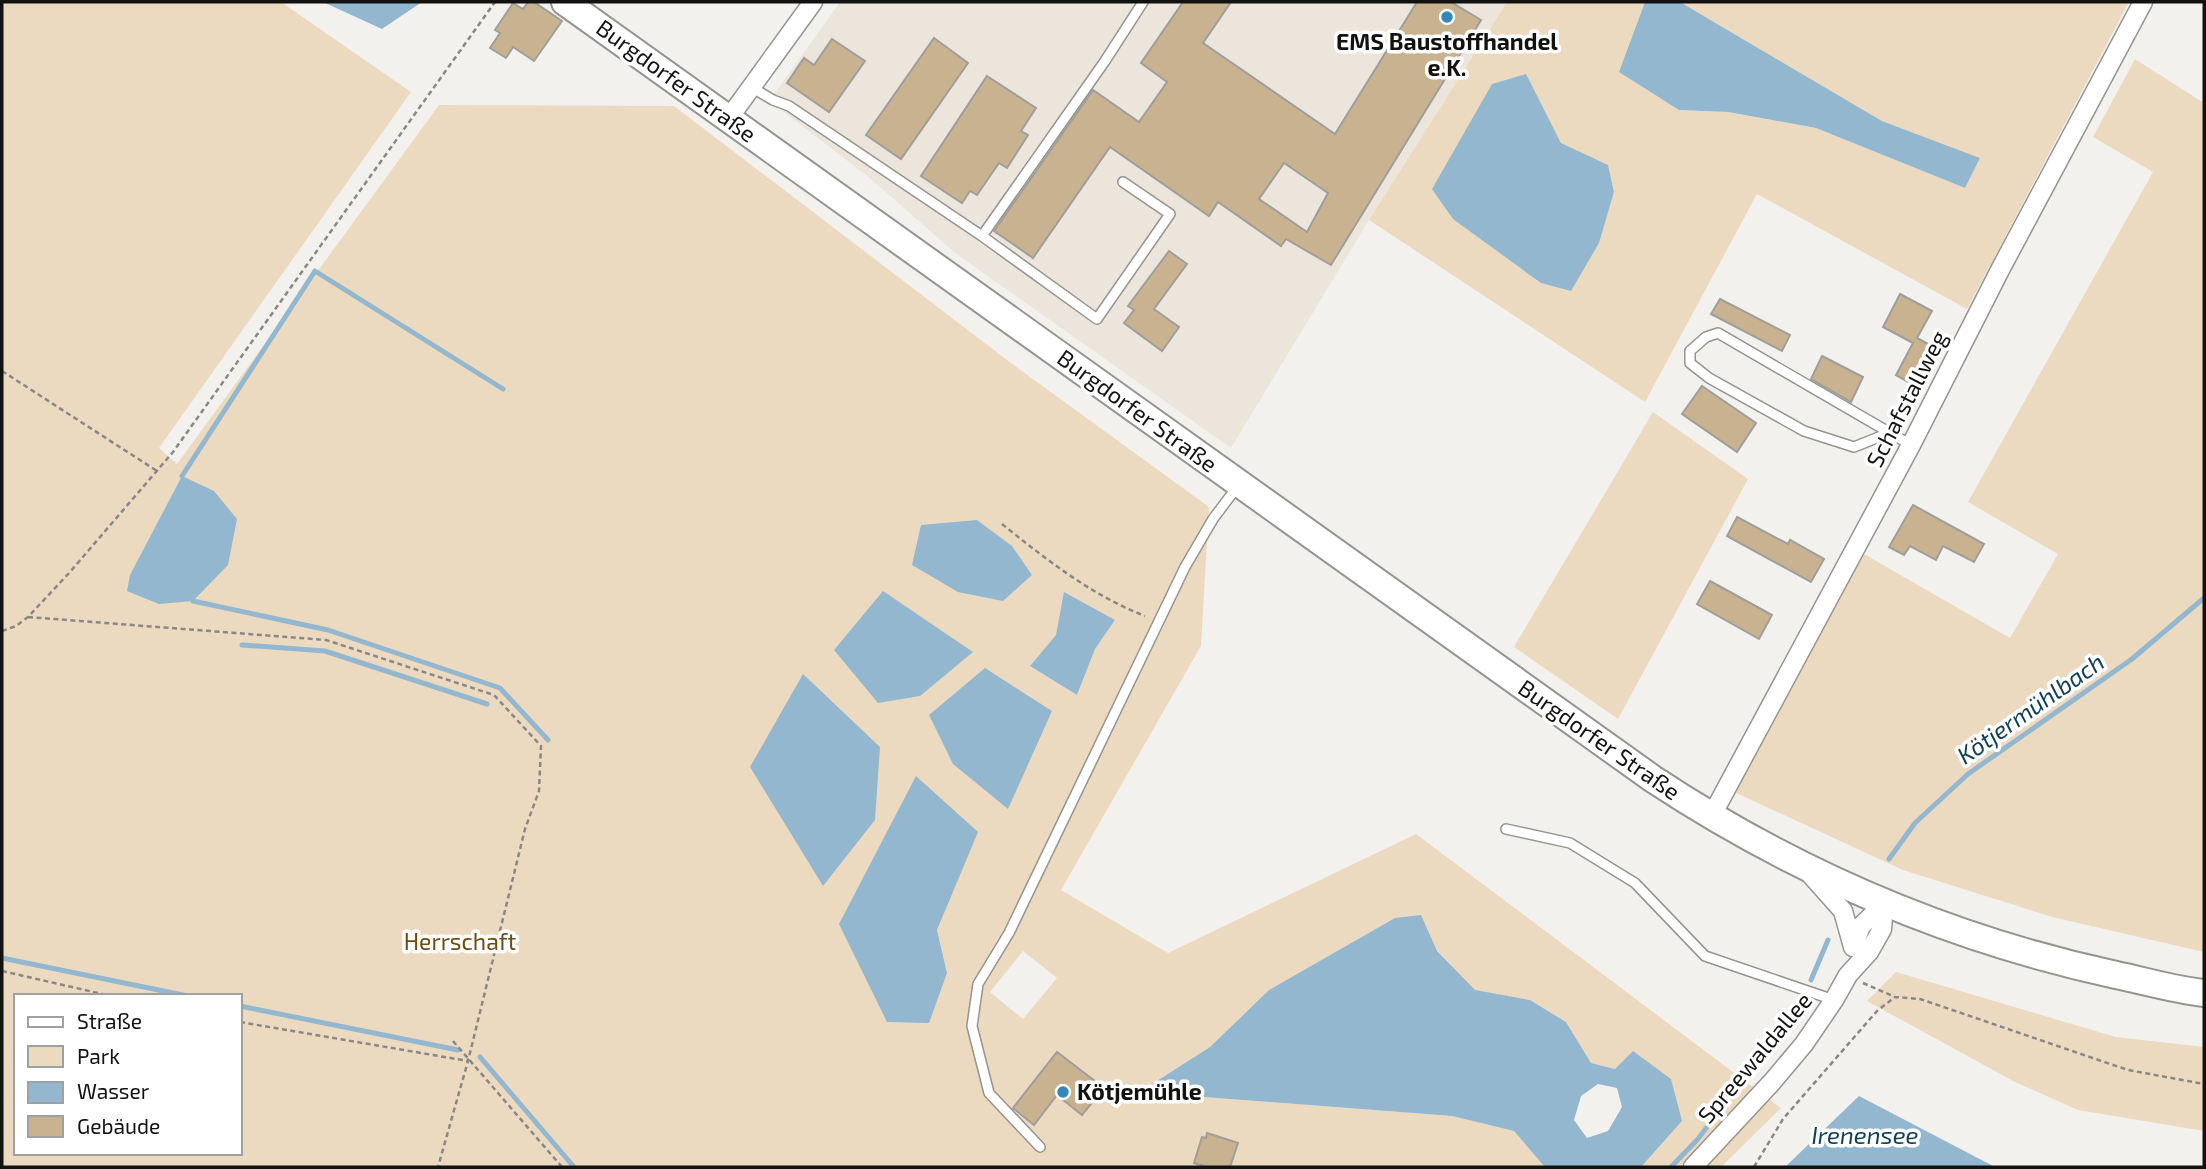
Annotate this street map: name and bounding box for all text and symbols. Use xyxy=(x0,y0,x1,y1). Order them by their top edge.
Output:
marker: EMS Baustoffhandel e.K. xyxy=(1439,9,1455,25)
street label: Burgdorfer Straße xyxy=(591,13,762,148)
place label: EMS Baustoffhandel e.K. xyxy=(1336,27,1558,81)
street label: Schafstallweg xyxy=(1860,326,1953,471)
street label: Burgdorfer Straße xyxy=(1052,343,1223,478)
water label: Kötjermühlbach xyxy=(1951,646,2109,769)
street label: Burgdorfer Straße xyxy=(1513,673,1686,805)
park label: Herrschaft xyxy=(404,927,517,955)
street label: Spreewaldallee xyxy=(1691,986,1817,1129)
legend xyxy=(14,994,242,1155)
text: Straße xyxy=(77,1008,142,1033)
text: Park xyxy=(77,1043,120,1068)
place label: Kötjemühle xyxy=(1077,1077,1202,1105)
text: Wasser xyxy=(77,1078,150,1103)
marker: Kötjemühle xyxy=(1055,1084,1071,1100)
text: Gebäude xyxy=(77,1113,160,1138)
water label: Irenensee xyxy=(1811,1120,1919,1149)

